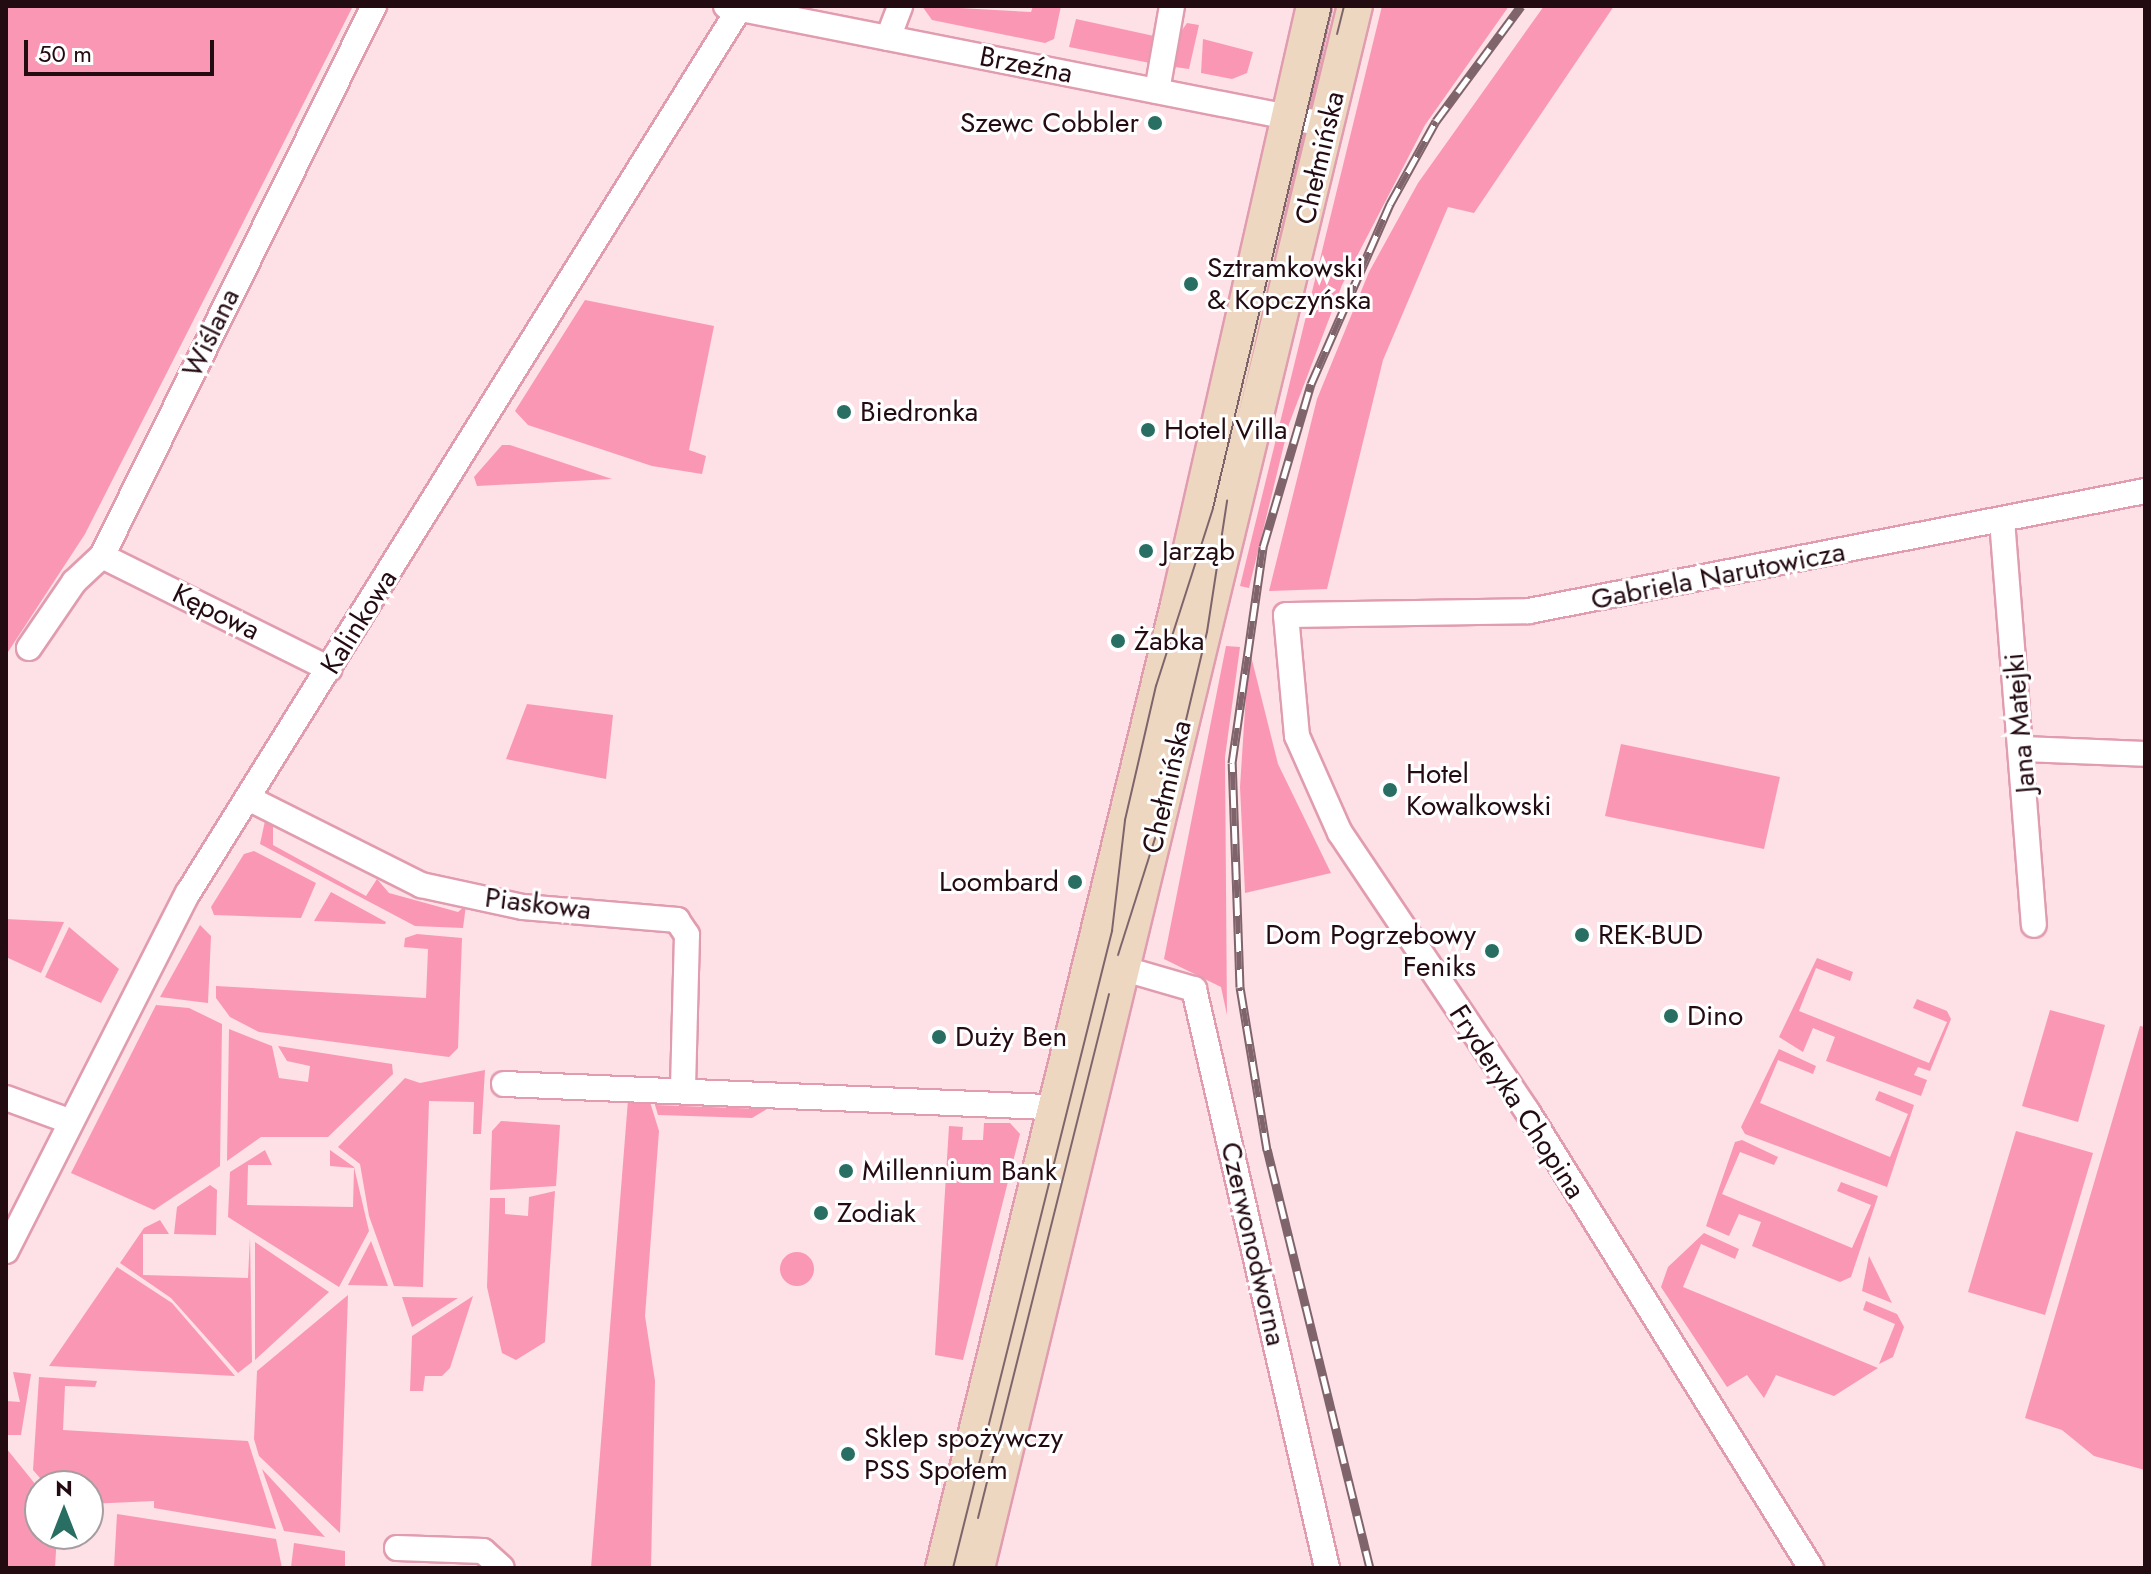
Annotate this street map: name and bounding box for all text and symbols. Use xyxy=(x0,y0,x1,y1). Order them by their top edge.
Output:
scale bar xyxy=(28,24,218,74)
text: 50 m xyxy=(38,36,92,71)
street label: Brzeźna xyxy=(977,40,1075,90)
street label: Chełmińska xyxy=(1288,88,1352,228)
place label: Szewc Cobbler xyxy=(960,106,1139,140)
marker: Szewc Cobbler xyxy=(1146,114,1164,132)
place label: Sztramkowski & Kopczyńska xyxy=(1207,251,1371,317)
marker: Sztramkowski & Kopczyńska xyxy=(1182,275,1200,293)
street label: Wiślana xyxy=(175,283,247,383)
place label: Biedronka xyxy=(860,395,978,429)
marker: Biedronka xyxy=(835,403,853,421)
place label: Hotel Villa xyxy=(1164,413,1287,447)
marker: Hotel Villa xyxy=(1139,421,1157,439)
place label: Jarząb xyxy=(1162,534,1235,568)
street label: Gabriela Narutowicza xyxy=(1588,535,1848,617)
marker: Jarząb xyxy=(1137,542,1155,560)
street label: Kalinkowa xyxy=(314,563,404,681)
street label: Kępowa xyxy=(167,577,265,647)
place label: Żabka xyxy=(1134,624,1204,658)
marker: Żabka xyxy=(1109,632,1127,650)
street label: Jana Matejki xyxy=(1997,651,2043,795)
street label: Chełmińska xyxy=(1135,717,1199,857)
place label: Hotel Kowalkowski xyxy=(1406,757,1551,823)
marker: Hotel Kowalkowski xyxy=(1381,781,1399,799)
place label: Loombard xyxy=(939,865,1059,899)
marker: Loombard xyxy=(1066,873,1084,891)
street label: Piaskowa xyxy=(483,881,593,927)
place label: Dom Pogrzebowy Feniks xyxy=(1265,918,1476,984)
place label: REK-BUD xyxy=(1598,918,1703,952)
marker: REK-BUD xyxy=(1573,926,1591,944)
marker: Dom Pogrzebowy Feniks xyxy=(1483,942,1501,960)
street label: Fryderyka Chopina xyxy=(1442,999,1592,1205)
place label: Dino xyxy=(1687,999,1743,1033)
marker: Dino xyxy=(1662,1007,1680,1025)
place label: Duży Ben xyxy=(955,1020,1067,1054)
marker: Duży Ben xyxy=(930,1028,948,1046)
street label: Czerwonodworna xyxy=(1213,1139,1293,1349)
place label: Millennium Bank xyxy=(862,1154,1057,1188)
marker: Millennium Bank xyxy=(837,1162,855,1180)
place label: Zodiak xyxy=(837,1196,916,1230)
marker: Zodiak xyxy=(812,1204,830,1222)
place label: Sklep spożywczy PSS Społem xyxy=(864,1421,1063,1487)
marker: Sklep spożywczy PSS Społem xyxy=(839,1445,857,1463)
north arrow xyxy=(24,1470,104,1550)
text: N xyxy=(55,1472,73,1504)

